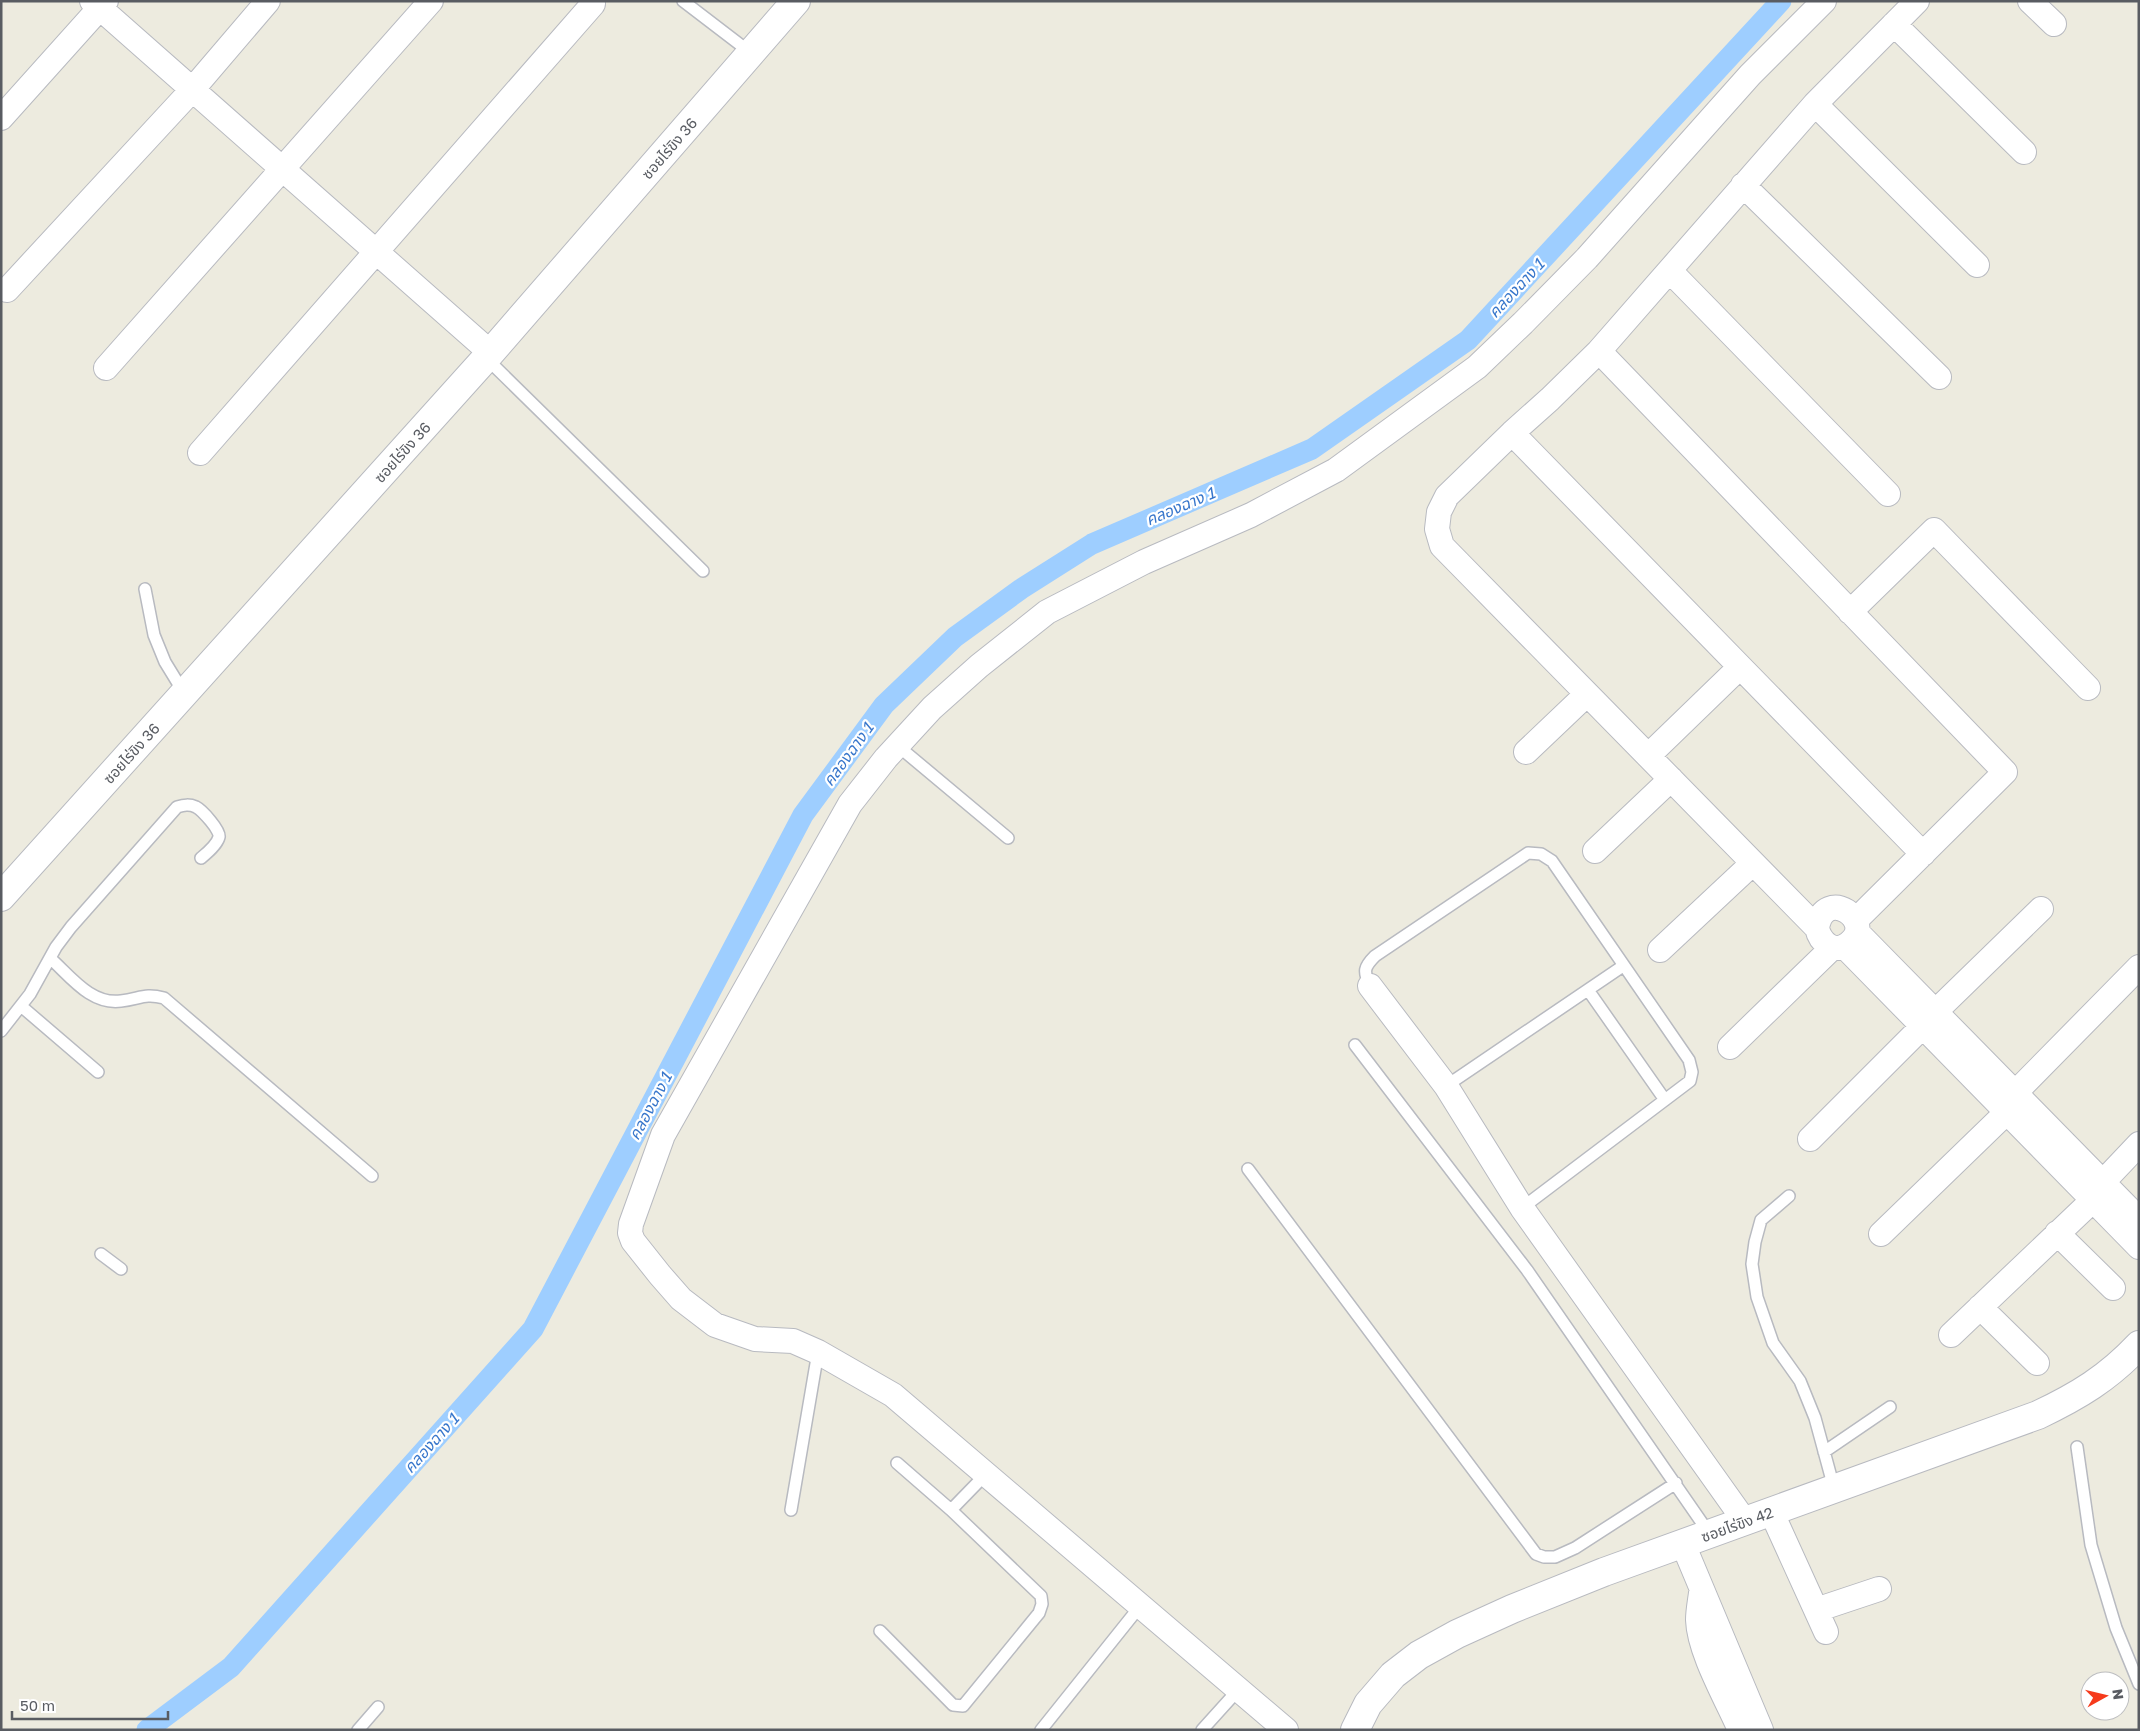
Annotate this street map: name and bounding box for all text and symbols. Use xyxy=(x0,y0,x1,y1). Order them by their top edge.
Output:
street label: ซอยไร่ขิง 36 xyxy=(637,114,701,182)
water label: คลองฉาง 1 xyxy=(1484,254,1548,322)
street label: ซอยไร่ขิง 36 xyxy=(370,418,434,486)
water label: คลองฉาง 1 xyxy=(1142,482,1218,530)
water label: คลองฉาง 1 xyxy=(818,718,878,790)
street label: ซอยไร่ขิง 36 xyxy=(99,719,163,787)
water label: คลองฉาง 1 xyxy=(624,1069,676,1143)
water label: คลองฉาง 1 xyxy=(399,1409,463,1477)
street label: ซอยไร่ขิง 42 xyxy=(1698,1503,1776,1545)
north arrow xyxy=(2080,1671,2130,1721)
scale bar xyxy=(12,1688,169,1720)
text: N xyxy=(2109,1688,2128,1701)
text: 50 m xyxy=(20,1696,55,1714)

